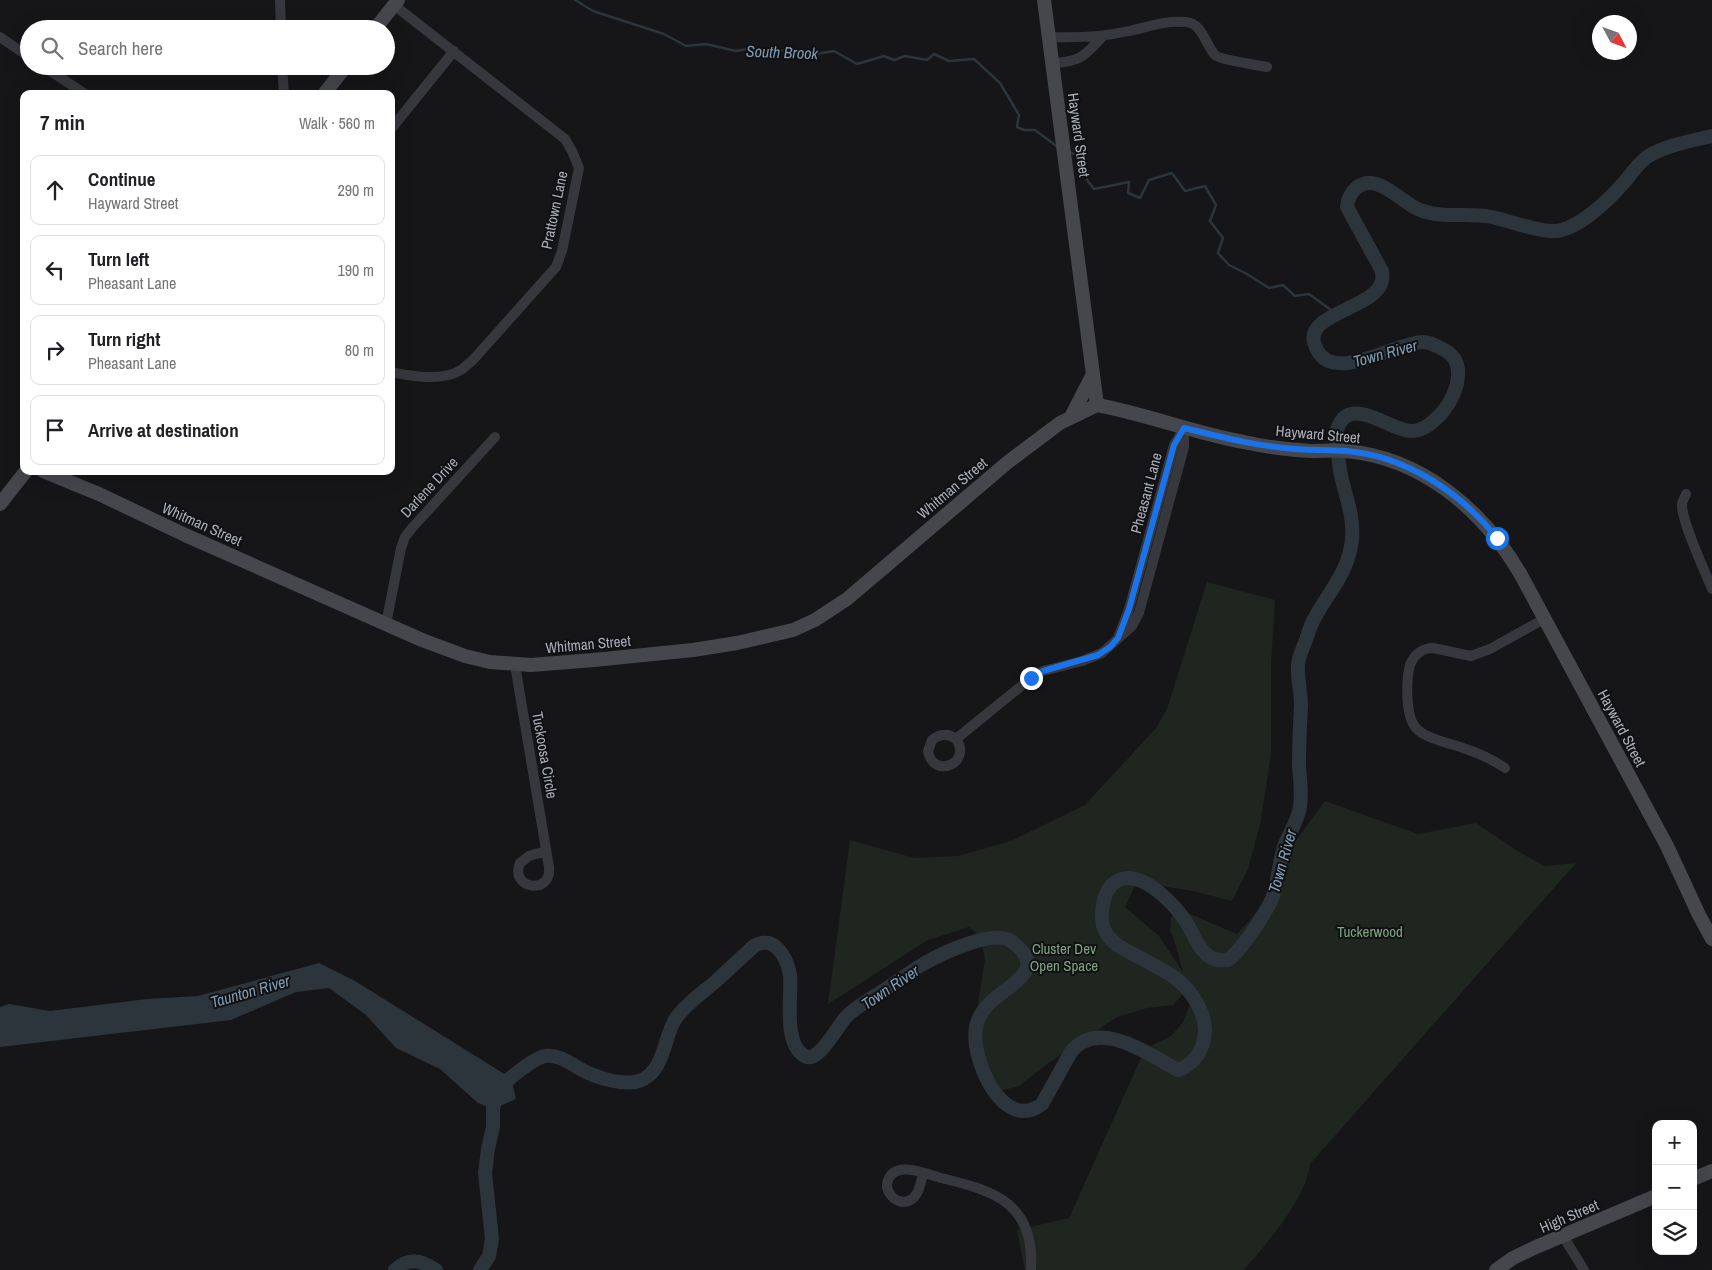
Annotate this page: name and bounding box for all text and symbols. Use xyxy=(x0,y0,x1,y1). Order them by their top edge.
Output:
north arrow xyxy=(1592,15,1637,60)
search box xyxy=(20,20,395,75)
icon: search xyxy=(38,34,66,62)
text: Search here xyxy=(78,35,163,61)
water label: South Brook xyxy=(746,40,819,64)
street label: Hayward Street xyxy=(1063,92,1095,179)
text: 7 min xyxy=(40,108,85,137)
text: Walk · 560 m xyxy=(299,112,375,134)
text: Continue xyxy=(88,166,156,192)
street label: Prattown Lane xyxy=(535,169,573,251)
icon: ahead xyxy=(41,176,69,204)
text: 290 m xyxy=(338,179,374,201)
text: Hayward Street xyxy=(88,192,178,214)
text: Turn left xyxy=(88,246,149,272)
icon: left xyxy=(41,256,69,284)
text: 190 m xyxy=(338,259,374,281)
text: Pheasant Lane xyxy=(88,272,176,294)
text: Turn right xyxy=(88,326,160,352)
water label: Town River xyxy=(1351,334,1420,372)
icon: right xyxy=(41,336,69,364)
text: 80 m xyxy=(345,339,374,361)
text: Pheasant Lane xyxy=(88,352,176,374)
icon: arrive xyxy=(41,416,69,444)
text: Arrive at destination xyxy=(88,417,239,443)
street label: Hayward Street xyxy=(1275,420,1362,448)
street label: Pheasant Lane xyxy=(1125,450,1167,536)
street label: Darlene Drive xyxy=(395,452,463,522)
street label: Whitman Street xyxy=(913,452,992,524)
street label: Whitman Street xyxy=(159,497,246,551)
route start xyxy=(1486,527,1509,550)
street label: Whitman Street xyxy=(545,630,632,658)
route end xyxy=(1020,667,1043,690)
street label: Hayward Street xyxy=(1593,686,1651,771)
street label: Tuckoosa Circle xyxy=(527,710,563,800)
water label: Town River xyxy=(1262,826,1302,895)
park label: Tuckerwood xyxy=(1337,921,1403,942)
park label: Cluster Dev Open Space xyxy=(1030,938,1098,976)
water label: Town River xyxy=(857,959,924,1014)
water label: Taunton River xyxy=(208,969,293,1013)
map controls xyxy=(1652,1120,1697,1255)
button: + xyxy=(1652,1120,1697,1165)
button: − xyxy=(1652,1165,1697,1210)
street label: High Street xyxy=(1536,1194,1602,1238)
button: layers xyxy=(1652,1210,1697,1255)

